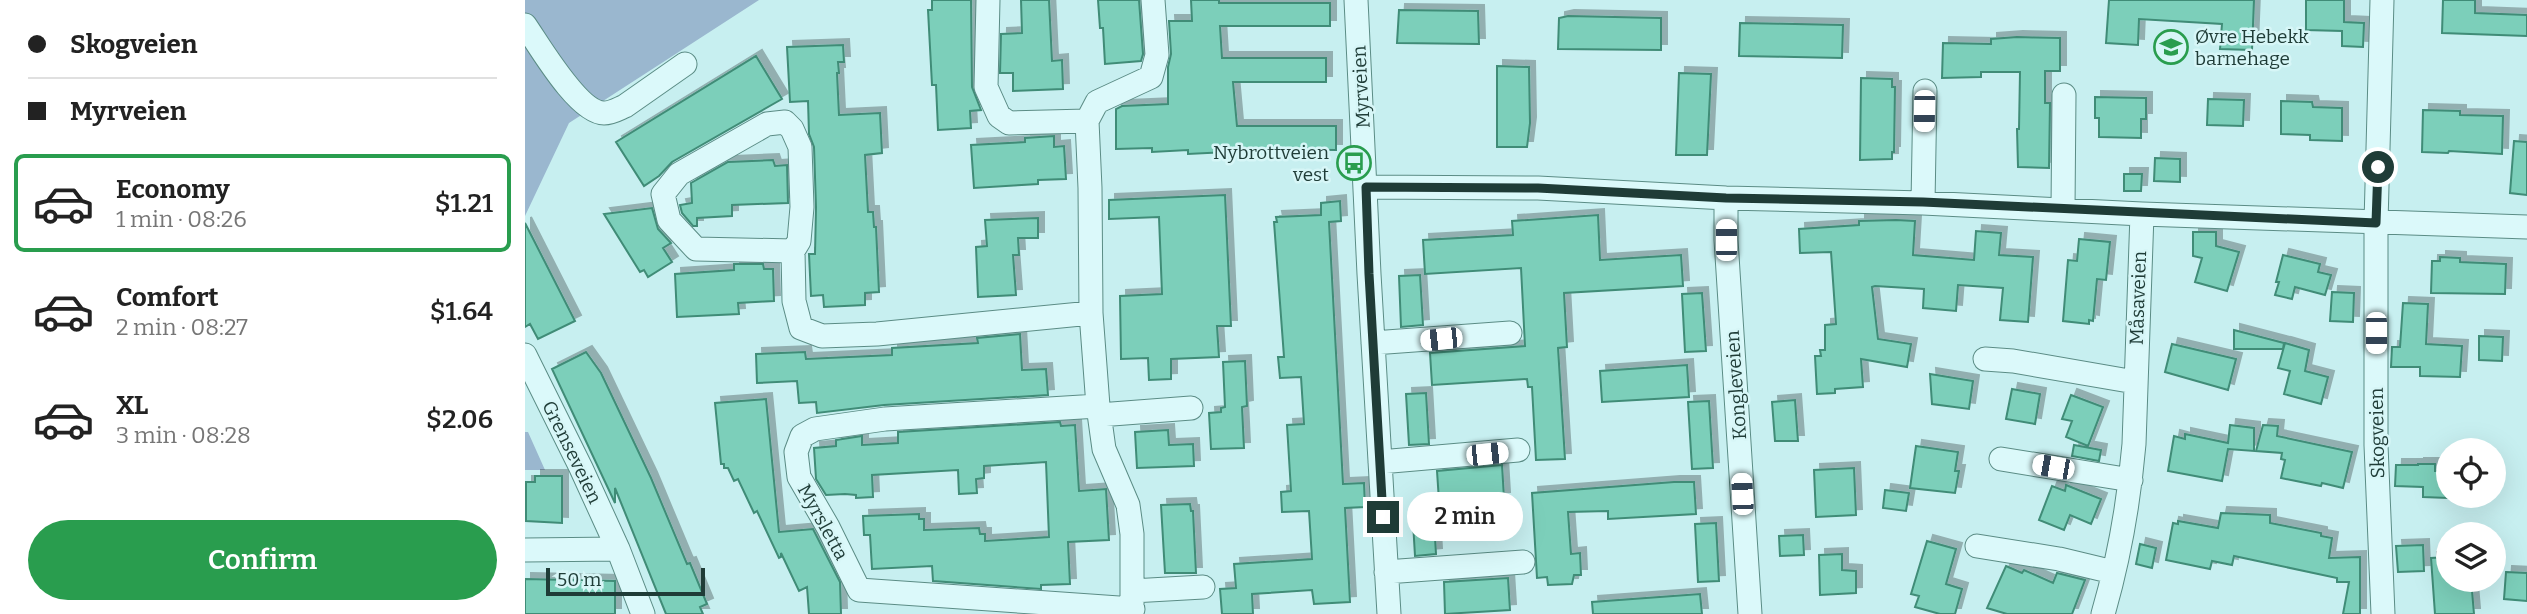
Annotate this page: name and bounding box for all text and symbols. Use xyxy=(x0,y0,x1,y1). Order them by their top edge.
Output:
place label: Øvre Hebekk barnehage xyxy=(2195,25,2309,70)
school or university icon: Øvre Hebekk barnehage xyxy=(2152,28,2190,66)
text: Skogveien xyxy=(70,29,198,60)
street label: Myrveien xyxy=(1347,45,1375,129)
car xyxy=(1914,90,1935,132)
text: Myrveien xyxy=(70,96,186,127)
place label: Nybrottveien vest xyxy=(1213,141,1329,186)
bus stop icon: Nybrottveien vest xyxy=(1335,144,1373,182)
route start xyxy=(2362,151,2394,183)
icon: car xyxy=(32,172,95,235)
text: Economy xyxy=(116,174,230,205)
text: $1.21 xyxy=(435,188,493,219)
text: 1 min · 08:26 xyxy=(116,205,247,233)
car xyxy=(1716,219,1737,261)
street label: Måsaveien xyxy=(2125,251,2151,345)
icon: car xyxy=(32,280,95,343)
text: Comfort xyxy=(116,282,219,313)
text: $1.64 xyxy=(430,296,493,327)
car xyxy=(2366,312,2387,354)
text: 2 min · 08:27 xyxy=(116,313,248,341)
car xyxy=(1420,326,1463,352)
street label: Kongleveien xyxy=(1721,330,1751,440)
street label: Skogveien xyxy=(2365,387,2389,479)
icon: car xyxy=(32,388,95,451)
text: XL xyxy=(116,390,148,421)
street label: Grenseveien xyxy=(537,397,607,507)
text: $2.06 xyxy=(426,404,493,435)
text: 3 min · 08:28 xyxy=(116,421,251,449)
map controls xyxy=(2436,438,2506,592)
button: locate xyxy=(2436,438,2506,508)
car xyxy=(1466,441,1509,467)
car xyxy=(2031,453,2076,481)
car xyxy=(1731,472,1754,516)
street label: Myrsletta xyxy=(793,480,854,565)
callout: 2 min xyxy=(1407,492,1523,542)
route end xyxy=(1367,501,1399,533)
text: 2 min xyxy=(1435,502,1495,530)
button: Confirm xyxy=(28,520,497,600)
button: layers xyxy=(2436,522,2506,592)
scale bar xyxy=(546,565,705,597)
text: 50 m xyxy=(557,568,601,591)

